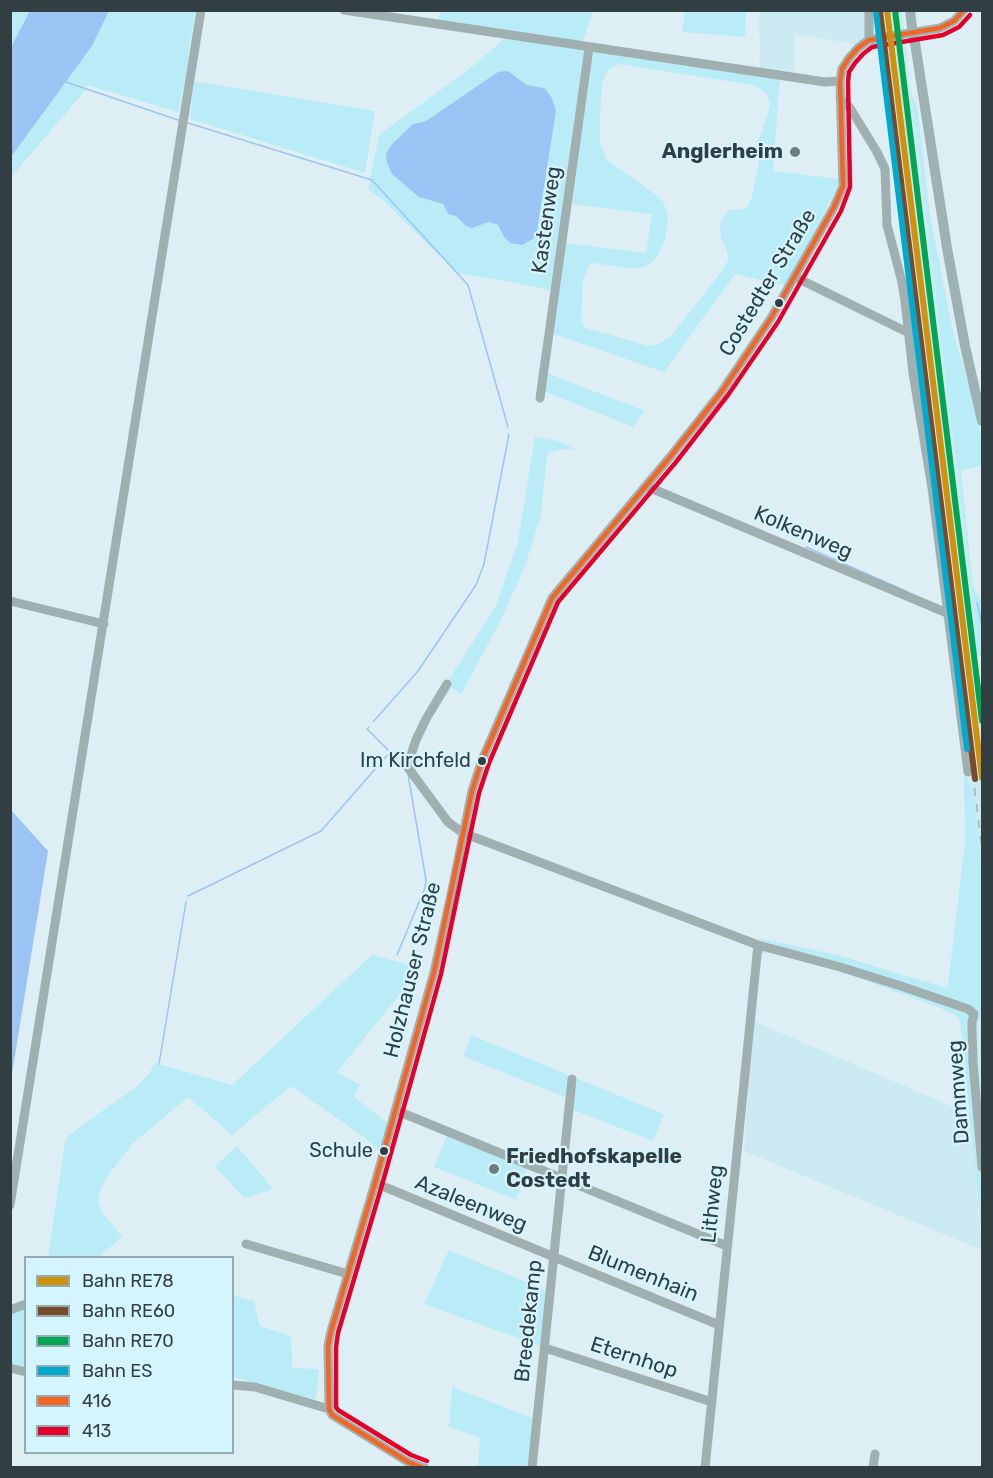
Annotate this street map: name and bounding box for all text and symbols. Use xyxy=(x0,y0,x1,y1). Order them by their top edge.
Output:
place label: Anglerheim xyxy=(662,139,783,165)
marker: Anglerheim xyxy=(788,145,802,159)
street label: Kastenweg xyxy=(527,165,567,275)
street label: Costedter Straße xyxy=(714,205,822,361)
unlabelled marker xyxy=(773,297,785,309)
street label: Kolkenweg xyxy=(750,501,856,565)
place label: Im Kirchfeld xyxy=(360,749,471,773)
marker: Im Kirchfeld xyxy=(476,755,488,767)
street label: Holzhauser Straße xyxy=(379,879,447,1061)
street label: Dammweg xyxy=(943,1039,975,1145)
place label: Schule xyxy=(309,1139,373,1163)
place label: Friedhofskapelle Costedt xyxy=(506,1144,682,1194)
marker: Schule xyxy=(378,1145,390,1157)
marker: Friedhofskapelle Costedt xyxy=(487,1162,501,1176)
street label: Lithweg xyxy=(696,1164,730,1244)
street label: Azaleenweg xyxy=(411,1170,531,1238)
street label: Blumenhain xyxy=(584,1240,702,1308)
legend xyxy=(24,1256,234,1454)
street label: Breedekamp xyxy=(510,1259,548,1383)
text: Bahn RE78 xyxy=(82,1270,174,1292)
text: Bahn RE60 xyxy=(82,1300,175,1322)
text: Bahn RE70 xyxy=(82,1330,174,1352)
street label: Eternhop xyxy=(587,1332,681,1384)
text: Bahn ES xyxy=(82,1360,152,1382)
text: 416 xyxy=(82,1390,111,1412)
text: 413 xyxy=(82,1420,111,1442)

